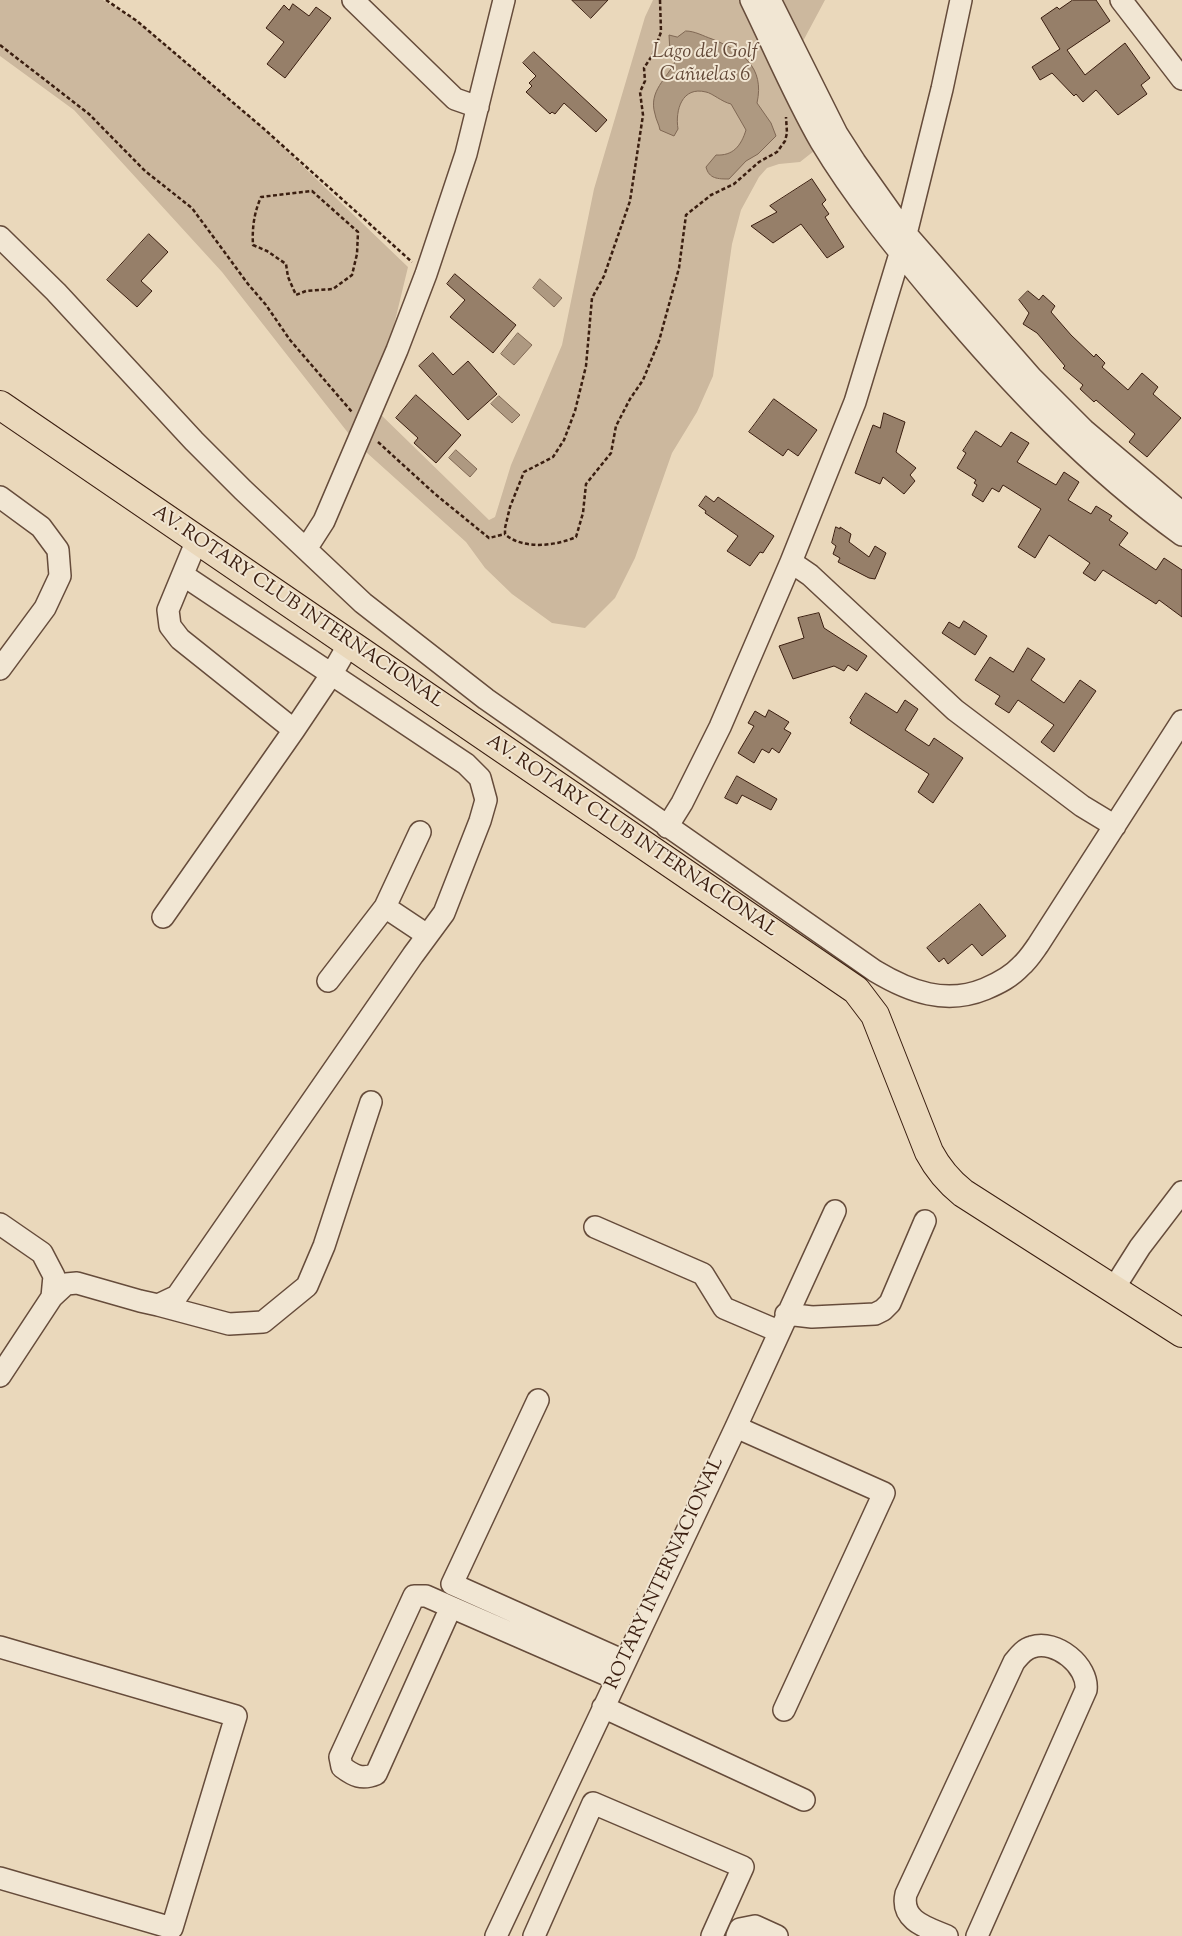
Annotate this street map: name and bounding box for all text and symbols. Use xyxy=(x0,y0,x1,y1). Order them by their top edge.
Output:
water label: Lago del Golf Cañuelas 6 xyxy=(652,42,758,89)
street label: AV. ROTARY CLUB INTERNACIONAL xyxy=(147,502,447,714)
street label: AV. ROTARY CLUB INTERNACIONAL xyxy=(481,731,781,943)
street label: ROTARY INTERNACIONAL xyxy=(602,1454,730,1694)

